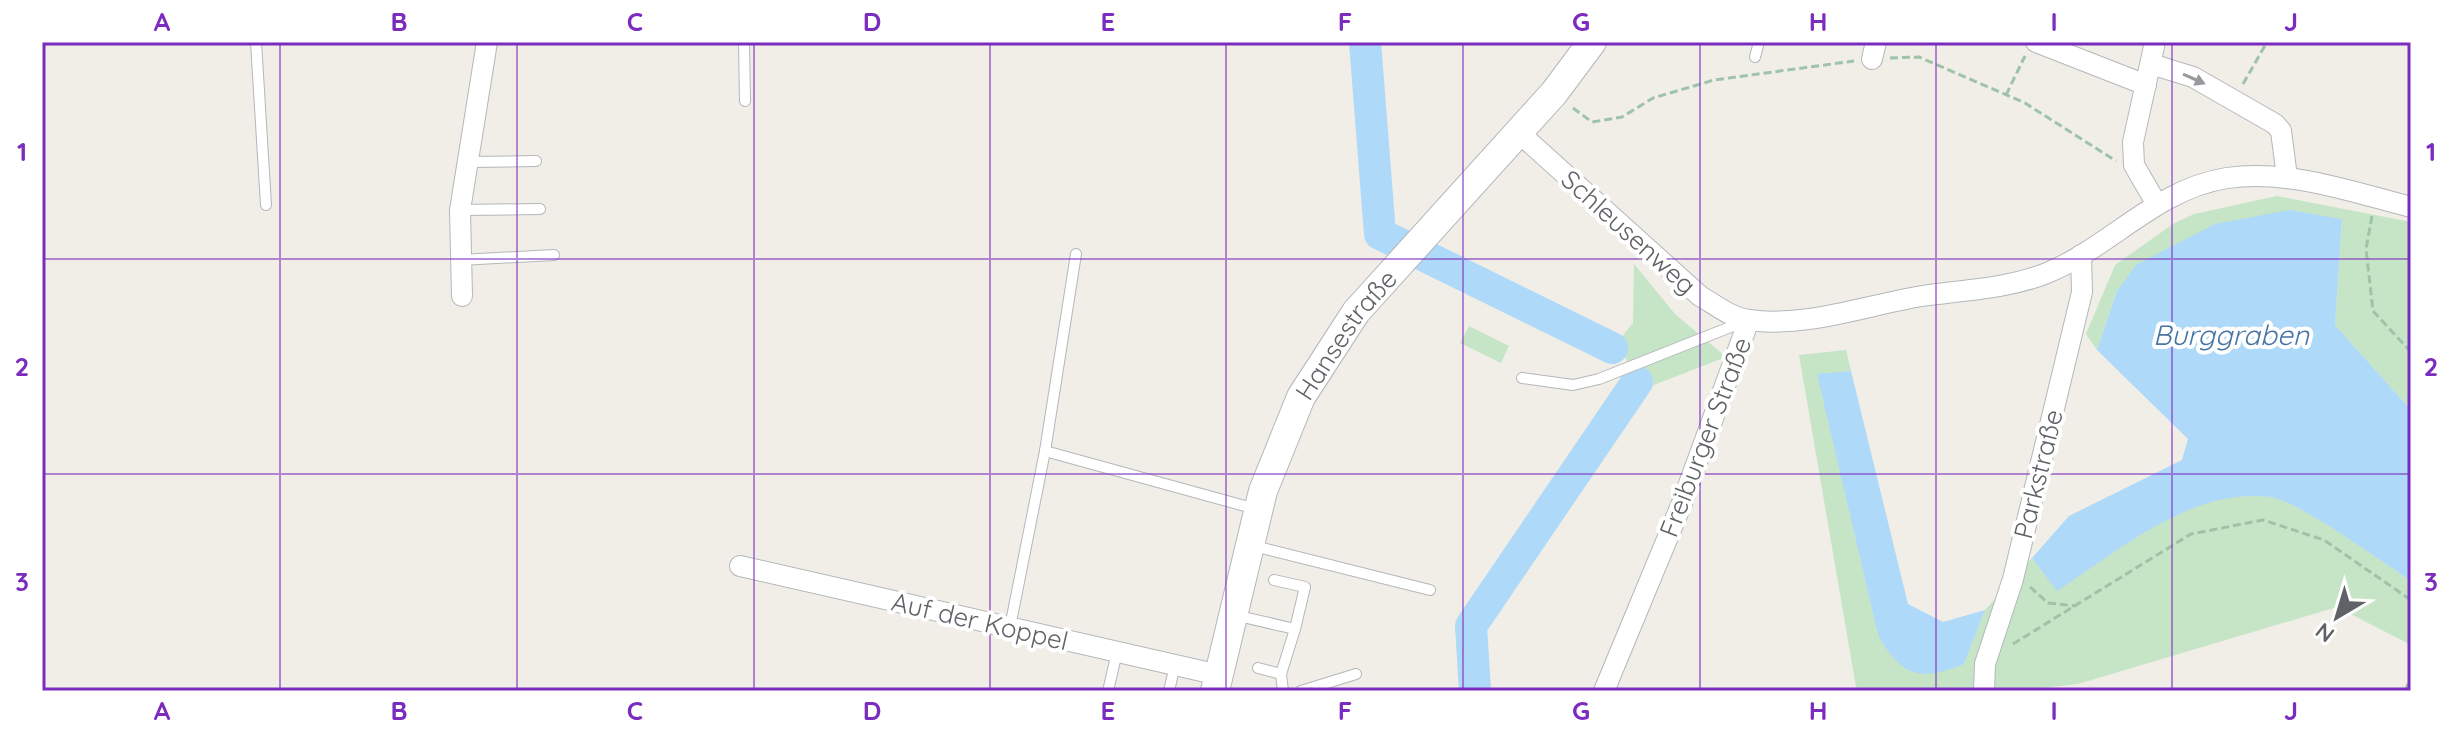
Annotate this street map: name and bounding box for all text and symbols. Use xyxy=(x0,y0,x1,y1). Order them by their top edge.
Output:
text: A xyxy=(154,5,171,38)
text: B xyxy=(390,5,408,38)
text: C xyxy=(627,5,643,38)
text: D xyxy=(863,5,881,38)
text: E xyxy=(1101,5,1115,38)
text: F xyxy=(1338,5,1352,38)
text: G xyxy=(1572,5,1590,38)
text: H xyxy=(1809,5,1827,38)
text: I xyxy=(2050,5,2058,38)
text: J xyxy=(2284,5,2298,38)
one-way arrow xyxy=(2182,72,2206,86)
text: 1 xyxy=(17,135,27,168)
text: 1 xyxy=(2426,135,2436,168)
street label: Schleusenweg xyxy=(1555,163,1703,301)
street label: Hansestraße xyxy=(1287,262,1403,406)
water label: Burggraben xyxy=(2153,317,2310,352)
street label: Freiburger Straße xyxy=(1652,333,1758,541)
text: 2 xyxy=(15,350,29,383)
text: 2 xyxy=(2424,350,2438,383)
street label: Parkstraße xyxy=(2006,406,2070,542)
text: 3 xyxy=(15,565,29,598)
text: 3 xyxy=(2424,565,2438,598)
north arrow xyxy=(2297,577,2377,657)
street label: Auf der Koppel xyxy=(888,585,1072,657)
text: N xyxy=(2310,617,2340,649)
text: A xyxy=(154,694,171,727)
text: B xyxy=(390,694,408,727)
text: C xyxy=(627,694,643,727)
text: D xyxy=(863,694,881,727)
text: E xyxy=(1101,694,1115,727)
text: F xyxy=(1338,694,1352,727)
text: G xyxy=(1572,694,1590,727)
text: H xyxy=(1809,694,1827,727)
text: I xyxy=(2050,694,2058,727)
text: J xyxy=(2284,694,2298,727)

